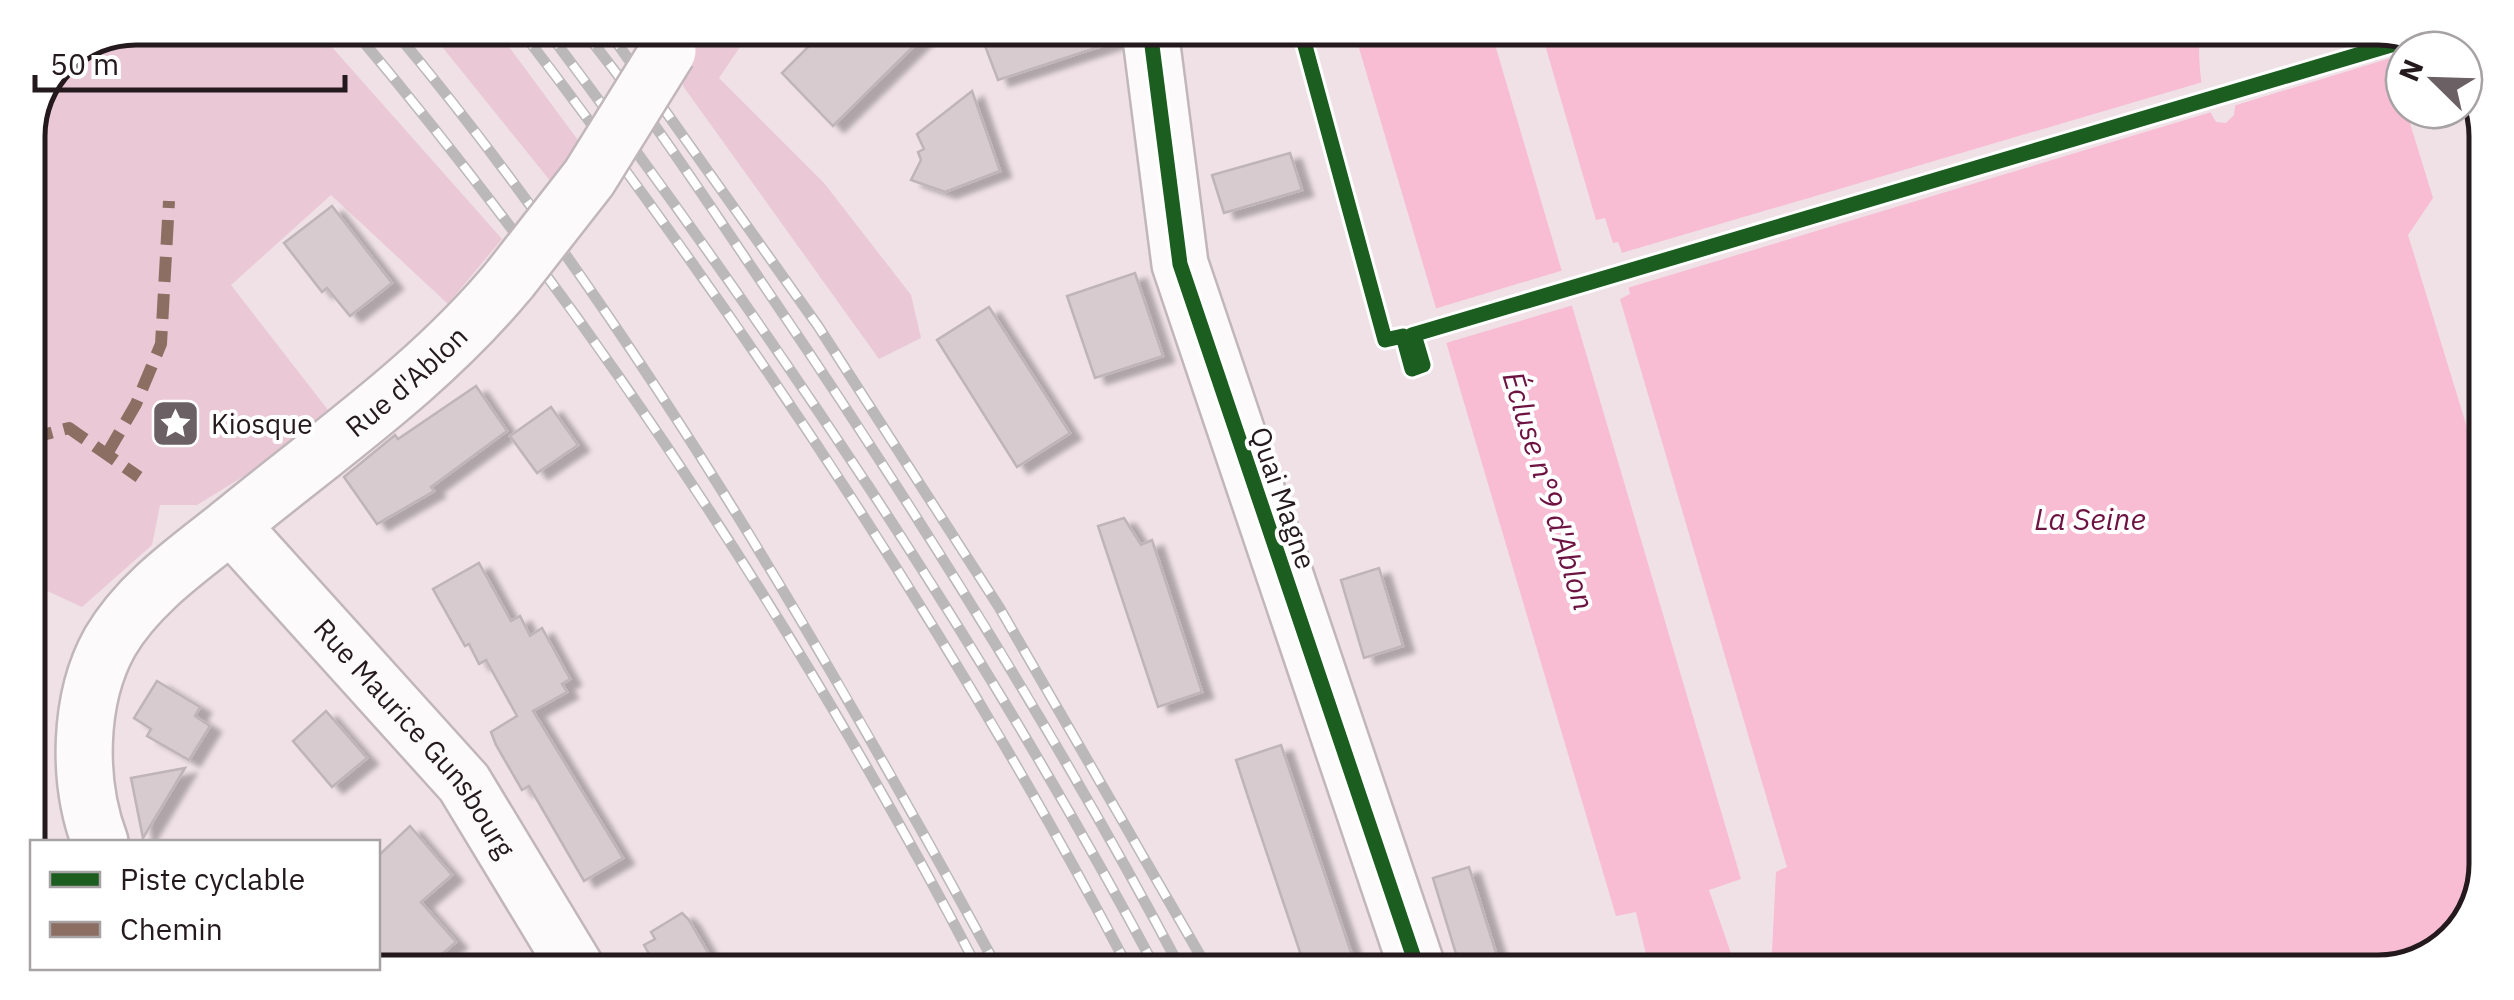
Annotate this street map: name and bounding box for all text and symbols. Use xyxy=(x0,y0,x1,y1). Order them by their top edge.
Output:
scale bar xyxy=(35,30,345,92)
north arrow xyxy=(2384,30,2484,130)
text: 50 m xyxy=(50,44,119,83)
text: N xyxy=(2390,53,2432,87)
street label: Rue d'Ablon xyxy=(338,318,475,445)
water label: Écluse n°9 d'Ablon xyxy=(1495,366,1604,615)
place icon: Kiosque xyxy=(150,398,202,450)
place label: Kiosque xyxy=(211,405,313,442)
street label: Quai Magne xyxy=(1242,422,1325,574)
water label: La Seine xyxy=(2034,499,2146,538)
street label: Rue Maurice Gunsbourg xyxy=(306,610,524,865)
legend xyxy=(30,840,380,970)
text: Piste cyclable xyxy=(120,859,305,898)
text: Chemin xyxy=(120,909,223,948)

